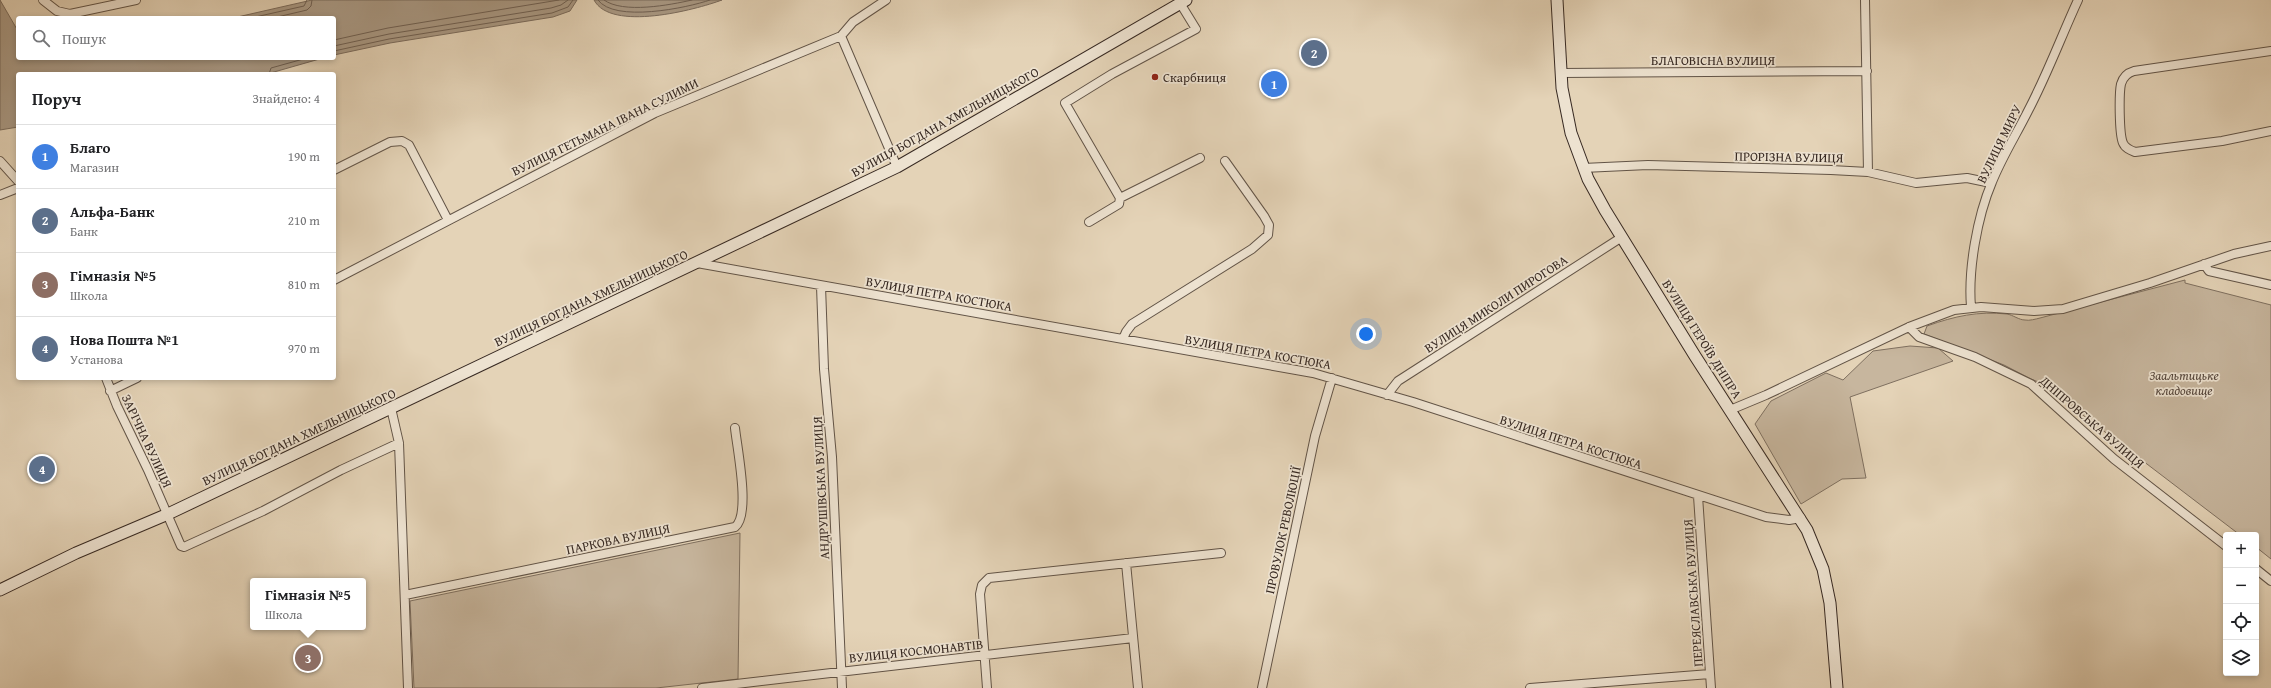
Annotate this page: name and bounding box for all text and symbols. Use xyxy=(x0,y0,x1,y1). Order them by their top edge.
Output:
search box xyxy=(16,16,336,60)
icon: search xyxy=(30,27,52,49)
text: Пошук xyxy=(62,28,106,49)
pin: 2 xyxy=(1301,38,1327,68)
street label: БЛАГОВІСНА ВУЛИЦЯ xyxy=(1651,51,1775,70)
street label: ВУЛИЦЯ БОГДАНА ХМЕЛЬНИЦЬКОГО xyxy=(848,62,1042,182)
place label: Скарбниця xyxy=(1163,68,1226,87)
pin: 1 xyxy=(1261,69,1287,99)
marker: Скарбниця xyxy=(1150,72,1160,82)
street label: ВУЛИЦЯ ГЕТЬМАНА ІВАНА СУЛИМИ xyxy=(508,73,702,181)
text: Поруч xyxy=(32,86,81,111)
text: Знайдено: 4 xyxy=(252,89,320,108)
street label: ВУЛИЦЯ МИРУ xyxy=(1972,102,2026,186)
text: Благо xyxy=(70,137,110,158)
text: 1 xyxy=(42,147,48,166)
text: 190 m xyxy=(288,147,320,166)
street label: ПРОРІЗНА ВУЛИЦЯ xyxy=(1735,147,1844,167)
text: Магазин xyxy=(70,158,119,177)
text: Альфа-Банк xyxy=(70,201,155,222)
text: 2 xyxy=(42,211,48,230)
text: 210 m xyxy=(288,211,320,230)
text: Банк xyxy=(70,222,98,241)
street label: ВУЛИЦЯ БОГДАНА ХМЕЛЬНИЦЬКОГО xyxy=(491,245,691,351)
street label: ВУЛИЦЯ МИКОЛИ ПИРОГОВА xyxy=(1421,250,1571,358)
text: Гімназія №5 xyxy=(70,265,156,286)
street label: ВУЛИЦЯ ПЕТРА КОСТЮКА xyxy=(864,272,1014,316)
text: 3 xyxy=(42,275,48,294)
text: 810 m xyxy=(288,275,320,294)
street label: ВУЛИЦЯ ГЕРОЇВ ДНІПРА xyxy=(1658,276,1747,402)
text: Школа xyxy=(70,286,108,305)
your location xyxy=(1356,324,1376,344)
text: Нова Пошта №1 xyxy=(70,329,179,350)
street label: ВУЛИЦЯ ПЕТРА КОСТЮКА xyxy=(1183,330,1333,374)
text: 4 xyxy=(42,339,48,358)
text: 970 m xyxy=(288,339,320,358)
text: Установа xyxy=(70,350,123,369)
park label: Заальтицьке кладовище xyxy=(2149,366,2219,400)
street label: ДНІПРОВСЬКА ВУЛИЦЯ xyxy=(2035,371,2149,473)
street label: ВУЛИЦЯ БОГДАНА ХМЕЛЬНИЦЬКОГО xyxy=(199,384,399,490)
street label: ЗАРІЧНА ВУЛИЦЯ xyxy=(117,391,177,491)
street label: ВУЛИЦЯ ПЕТРА КОСТЮКА xyxy=(1498,410,1645,474)
street label: АНДРУШІВСЬКА ВУЛИЦЯ xyxy=(808,416,834,560)
pin: 4 xyxy=(29,454,55,484)
street label: ПРОВУЛОК РЕВОЛЮЦІЇ xyxy=(1260,464,1306,596)
street label: ПЕРЕЯСЛАВСЬКА ВУЛИЦЯ xyxy=(1678,518,1708,668)
street label: ПАРКОВА ВУЛИЦЯ xyxy=(564,519,672,559)
map controls xyxy=(2223,532,2259,676)
button: + xyxy=(2223,532,2259,568)
button: − xyxy=(2223,568,2259,604)
popup xyxy=(250,578,366,630)
text: Гімназія №5 xyxy=(265,584,351,605)
button: locate xyxy=(2223,604,2259,640)
text: Школа xyxy=(265,605,303,624)
street label: ВУЛИЦЯ КОСМОНАВТІВ xyxy=(848,635,984,667)
button: layers xyxy=(2223,640,2259,676)
pin: 3 xyxy=(295,643,321,673)

